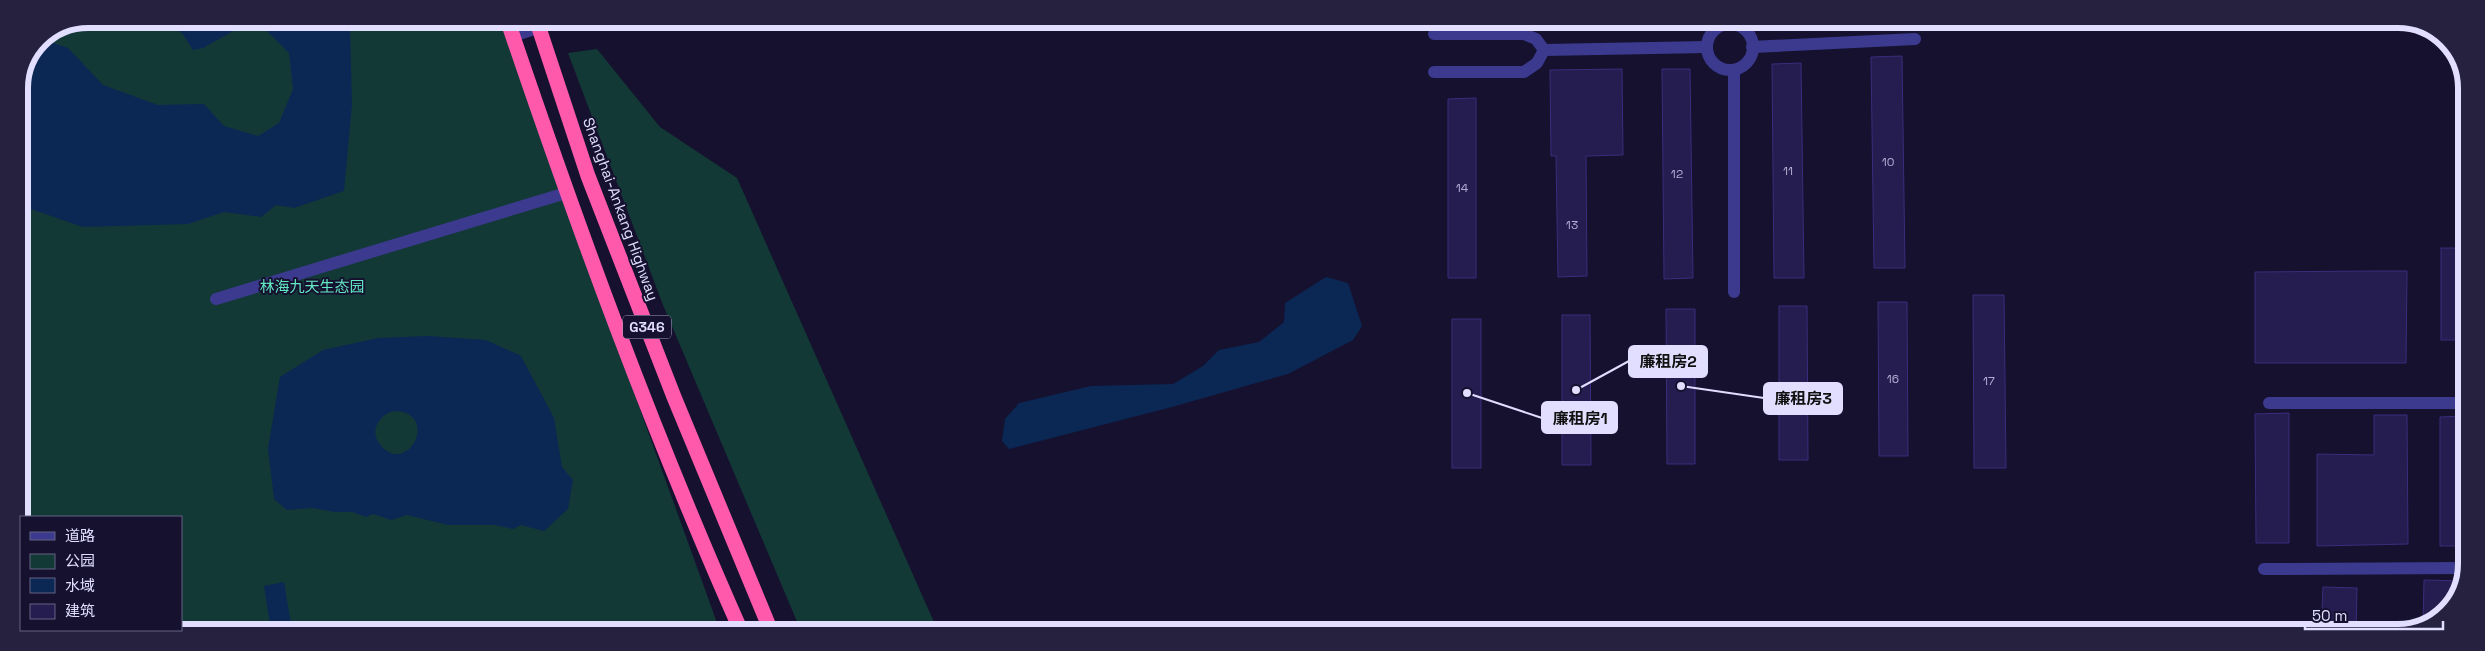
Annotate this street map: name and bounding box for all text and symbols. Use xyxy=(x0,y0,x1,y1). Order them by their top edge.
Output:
street label: Shanghai-Ankang Highway xyxy=(579,115,663,303)
house number: 10 xyxy=(1882,154,1894,170)
house number: 11 xyxy=(1783,163,1793,179)
house number: 12 xyxy=(1671,166,1683,182)
house number: 14 xyxy=(1456,180,1469,196)
house number: 13 xyxy=(1566,217,1578,233)
park label: 林海九天生态园 xyxy=(259,277,365,296)
road number: G346 xyxy=(623,316,671,338)
callout: 廉租房2 xyxy=(1629,346,1707,377)
text: 廉租房2 xyxy=(1639,351,1697,372)
house number: 16 xyxy=(1887,371,1899,387)
house number: 17 xyxy=(1983,373,1995,389)
callout: 廉租房3 xyxy=(1764,383,1842,414)
text: 廉租房3 xyxy=(1774,388,1832,409)
callout: 廉租房1 xyxy=(1542,402,1617,433)
text: 廉租房1 xyxy=(1552,408,1608,429)
legend xyxy=(20,516,182,631)
text: 道路 xyxy=(65,526,95,545)
text: 公园 xyxy=(65,551,95,570)
text: 水域 xyxy=(65,576,95,595)
scale bar xyxy=(2305,598,2442,630)
text: 建筑 xyxy=(65,601,95,620)
text: 50 m xyxy=(2312,606,2347,625)

